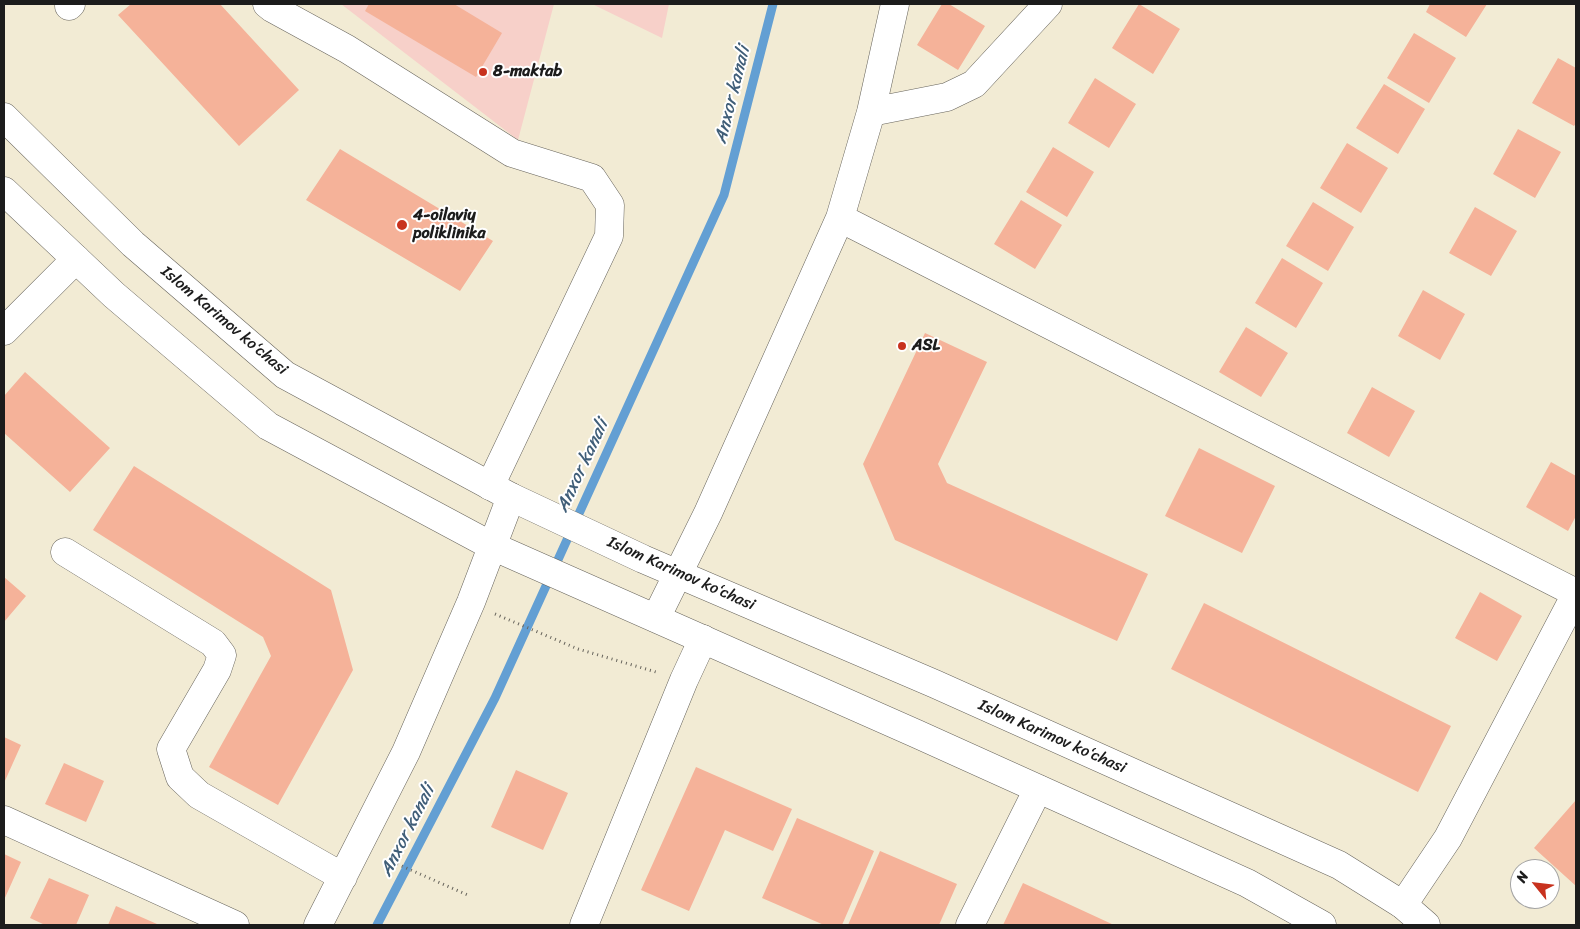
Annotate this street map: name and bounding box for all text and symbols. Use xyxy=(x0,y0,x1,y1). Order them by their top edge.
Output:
water label: Anxor kanali xyxy=(711,44,755,146)
place label: 8-maktab xyxy=(493,62,562,82)
marker: 8-maktab xyxy=(477,66,489,78)
place label: 4-oilaviy poliklinika xyxy=(413,206,486,244)
marker: 4-oilaviy poliklinika xyxy=(395,218,409,232)
street label: Islom Karimov ko‘chasi xyxy=(157,262,291,380)
place label: ASL xyxy=(912,336,940,356)
marker: ASL xyxy=(896,340,908,352)
water label: Anxor kanali xyxy=(552,416,614,516)
street label: Islom Karimov ko‘chasi xyxy=(604,533,758,615)
street label: Islom Karimov ko‘chasi xyxy=(975,696,1129,778)
water label: Anxor kanali xyxy=(376,782,440,880)
north arrow xyxy=(1510,859,1560,909)
text: N xyxy=(1509,867,1536,887)

